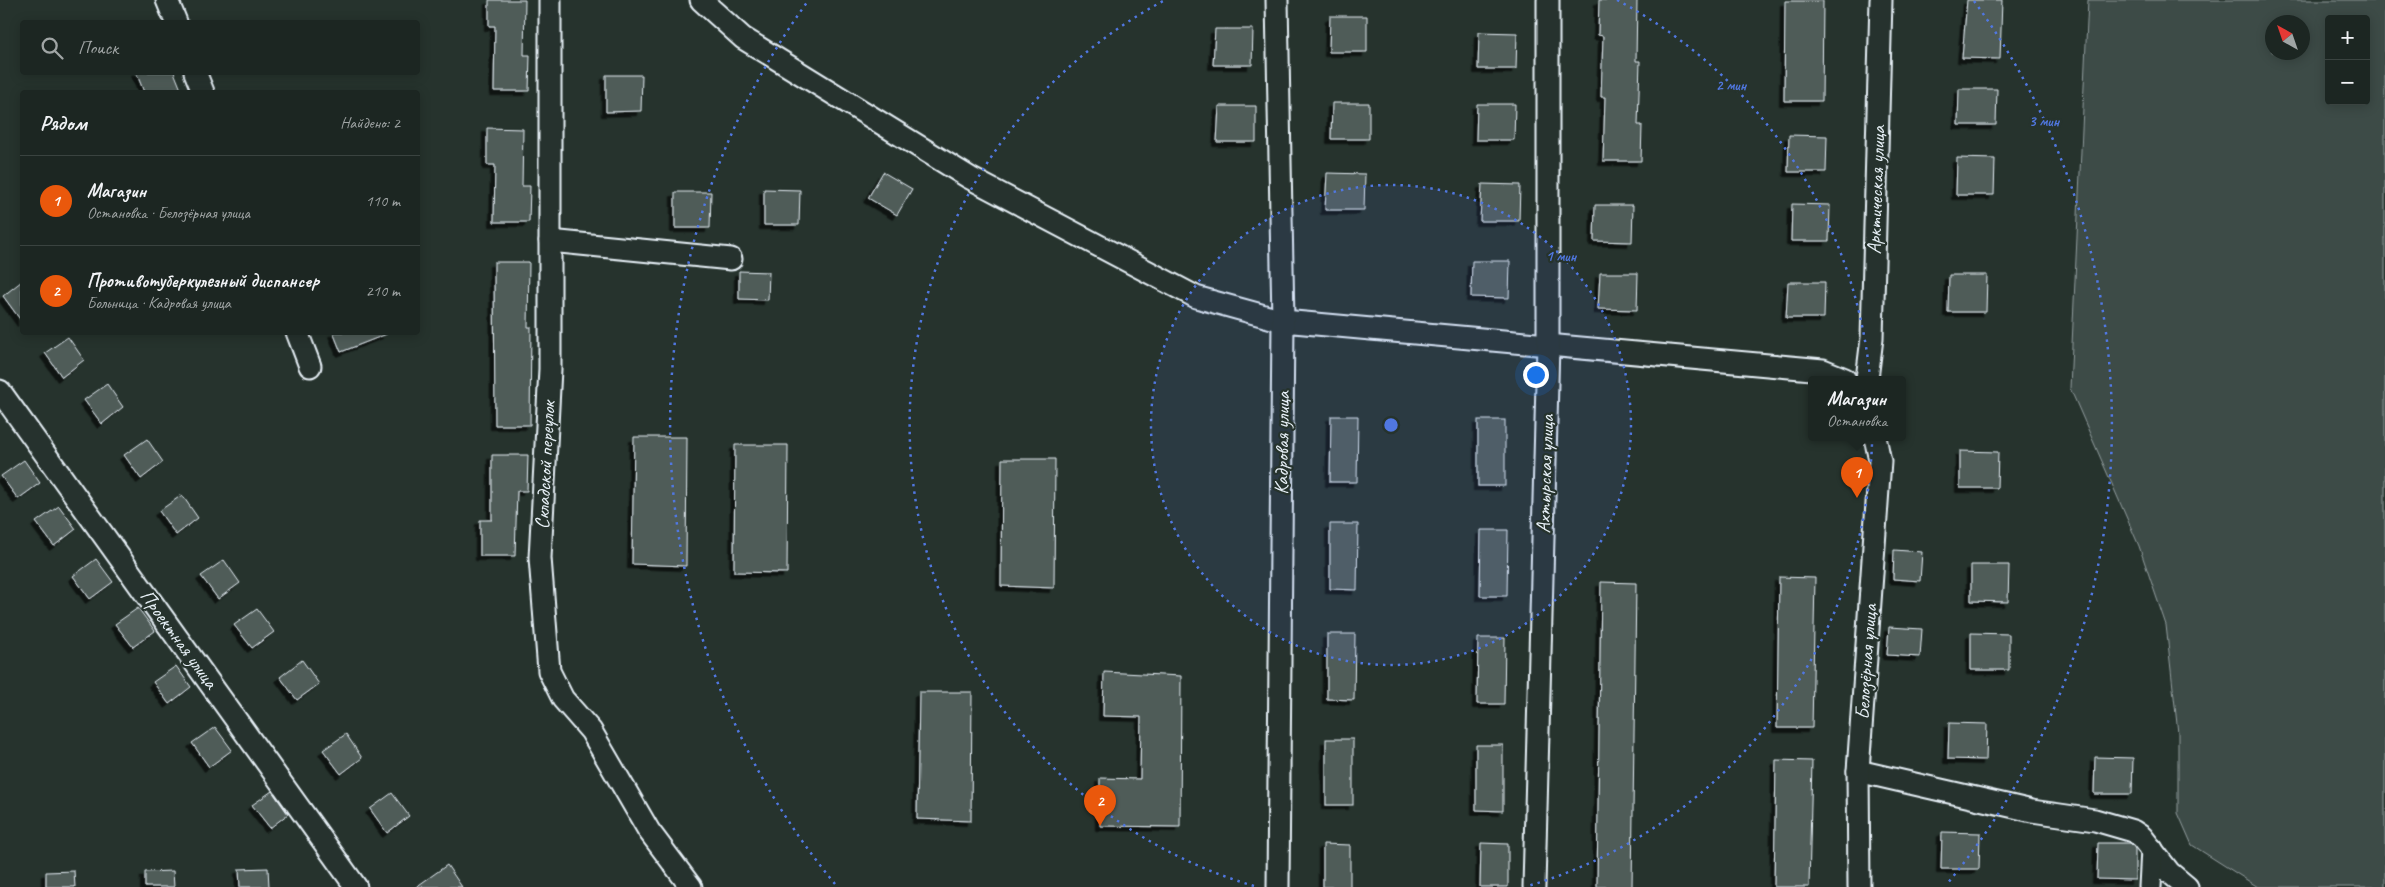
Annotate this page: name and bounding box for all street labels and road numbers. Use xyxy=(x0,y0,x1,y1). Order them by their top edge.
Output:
street label: Арктическая улица xyxy=(1861,124,1891,255)
street label: Кадровая улица xyxy=(1269,390,1295,495)
street label: Складской переулок xyxy=(529,399,561,530)
street label: Ахтырская улица xyxy=(1530,412,1560,534)
street label: Проектная улица xyxy=(135,584,224,695)
street label: Белозёрная улица xyxy=(1850,602,1883,720)

